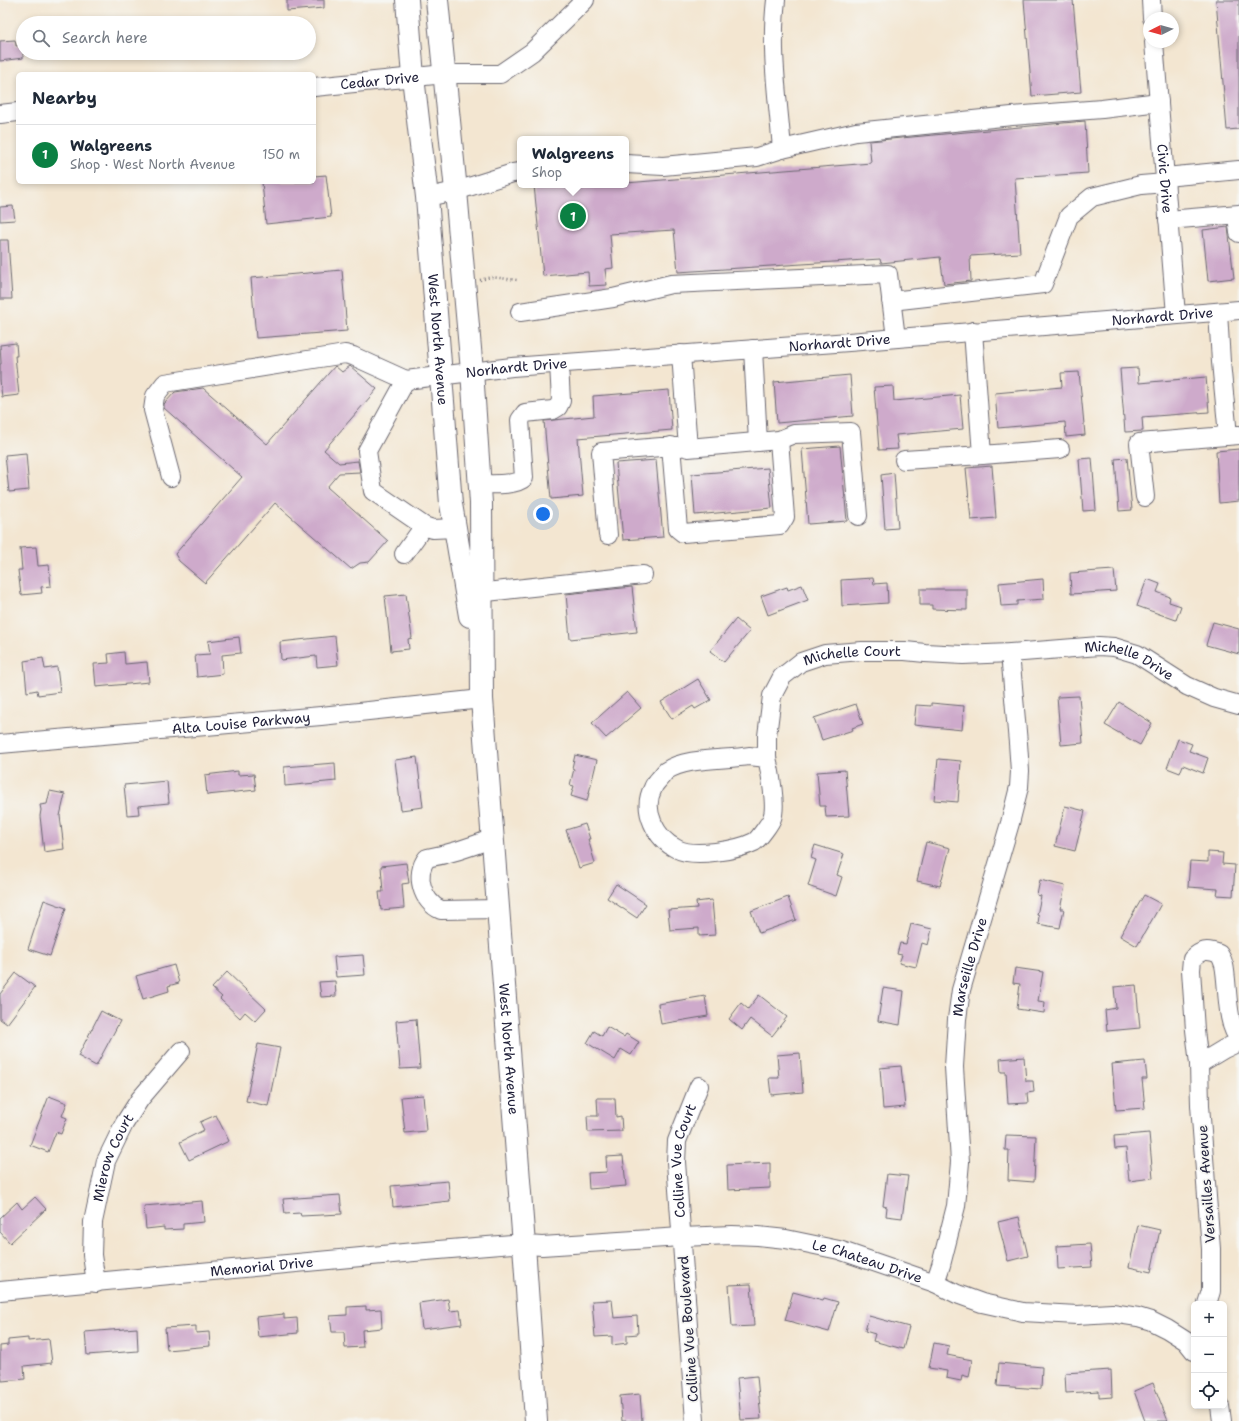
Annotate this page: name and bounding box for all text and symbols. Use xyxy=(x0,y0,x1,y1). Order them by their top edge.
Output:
north arrow xyxy=(1143,12,1179,48)
search box xyxy=(16,16,316,60)
icon: search xyxy=(30,27,52,49)
text: Search here xyxy=(62,28,148,48)
street label: Cedar Drive xyxy=(339,68,420,93)
text: Nearby xyxy=(32,87,97,109)
text: Walgreens xyxy=(70,136,152,156)
popup xyxy=(517,136,629,188)
street label: Civic Drive xyxy=(1153,143,1177,214)
text: Walgreens xyxy=(532,144,614,164)
text: 1 xyxy=(42,146,48,163)
text: 150 m xyxy=(262,146,300,163)
text: Shop · West North Avenue xyxy=(70,156,235,173)
text: Shop xyxy=(532,164,562,181)
pin: 1 xyxy=(560,201,586,231)
street label: West North Avenue xyxy=(424,273,452,406)
street label: Norhardt Drive xyxy=(1111,303,1214,329)
street label: Norhardt Drive xyxy=(788,330,891,355)
street label: Norhardt Drive xyxy=(465,354,568,382)
your location xyxy=(533,504,553,524)
street label: Michelle Drive xyxy=(1084,637,1177,684)
street label: Michelle Court xyxy=(801,642,901,670)
street label: Alta Louise Parkway xyxy=(171,708,311,738)
street label: Marseille Drive xyxy=(948,915,991,1017)
street label: West North Avenue xyxy=(495,982,523,1116)
street label: Colline Vue Court xyxy=(667,1101,700,1218)
street label: Mierow Court xyxy=(89,1110,137,1203)
street label: Versailles Avenue xyxy=(1193,1124,1219,1244)
street label: Le Chateau Drive xyxy=(810,1236,925,1287)
street label: Memorial Drive xyxy=(210,1253,314,1280)
street label: Colline Vue Boulevard xyxy=(674,1255,702,1403)
map controls xyxy=(1191,1301,1227,1409)
button: + xyxy=(1191,1301,1227,1337)
button: − xyxy=(1191,1337,1227,1373)
button: locate xyxy=(1191,1373,1227,1409)

